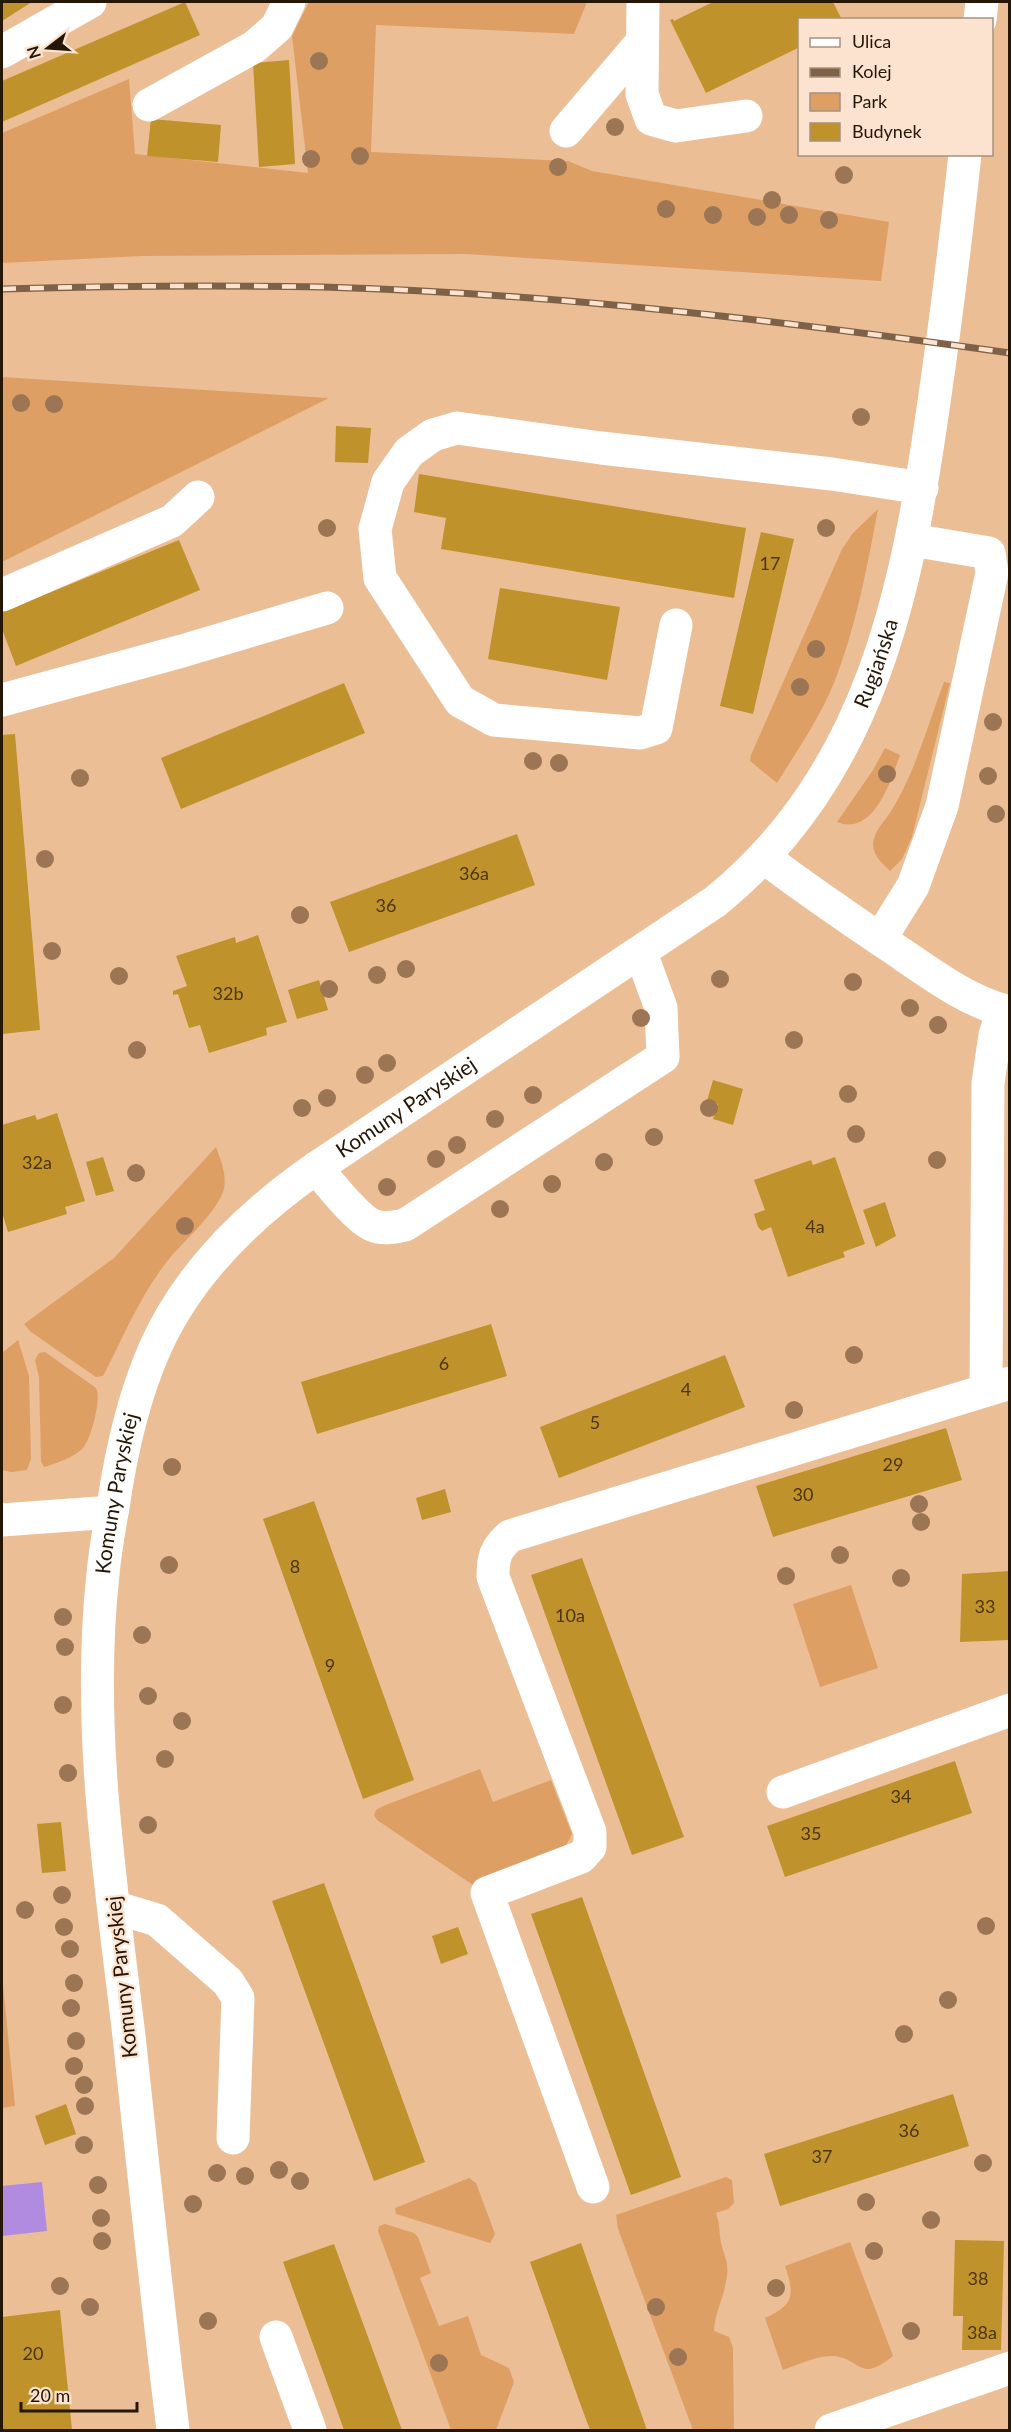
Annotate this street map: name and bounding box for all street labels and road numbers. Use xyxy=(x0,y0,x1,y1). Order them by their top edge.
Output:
street label: Rugiańska xyxy=(848,616,902,711)
street label: Komuny Paryskiej xyxy=(331,1051,480,1162)
street label: Komuny Paryskiej xyxy=(89,1410,143,1575)
street label: Komuny Paryskiej xyxy=(100,1895,141,2060)

